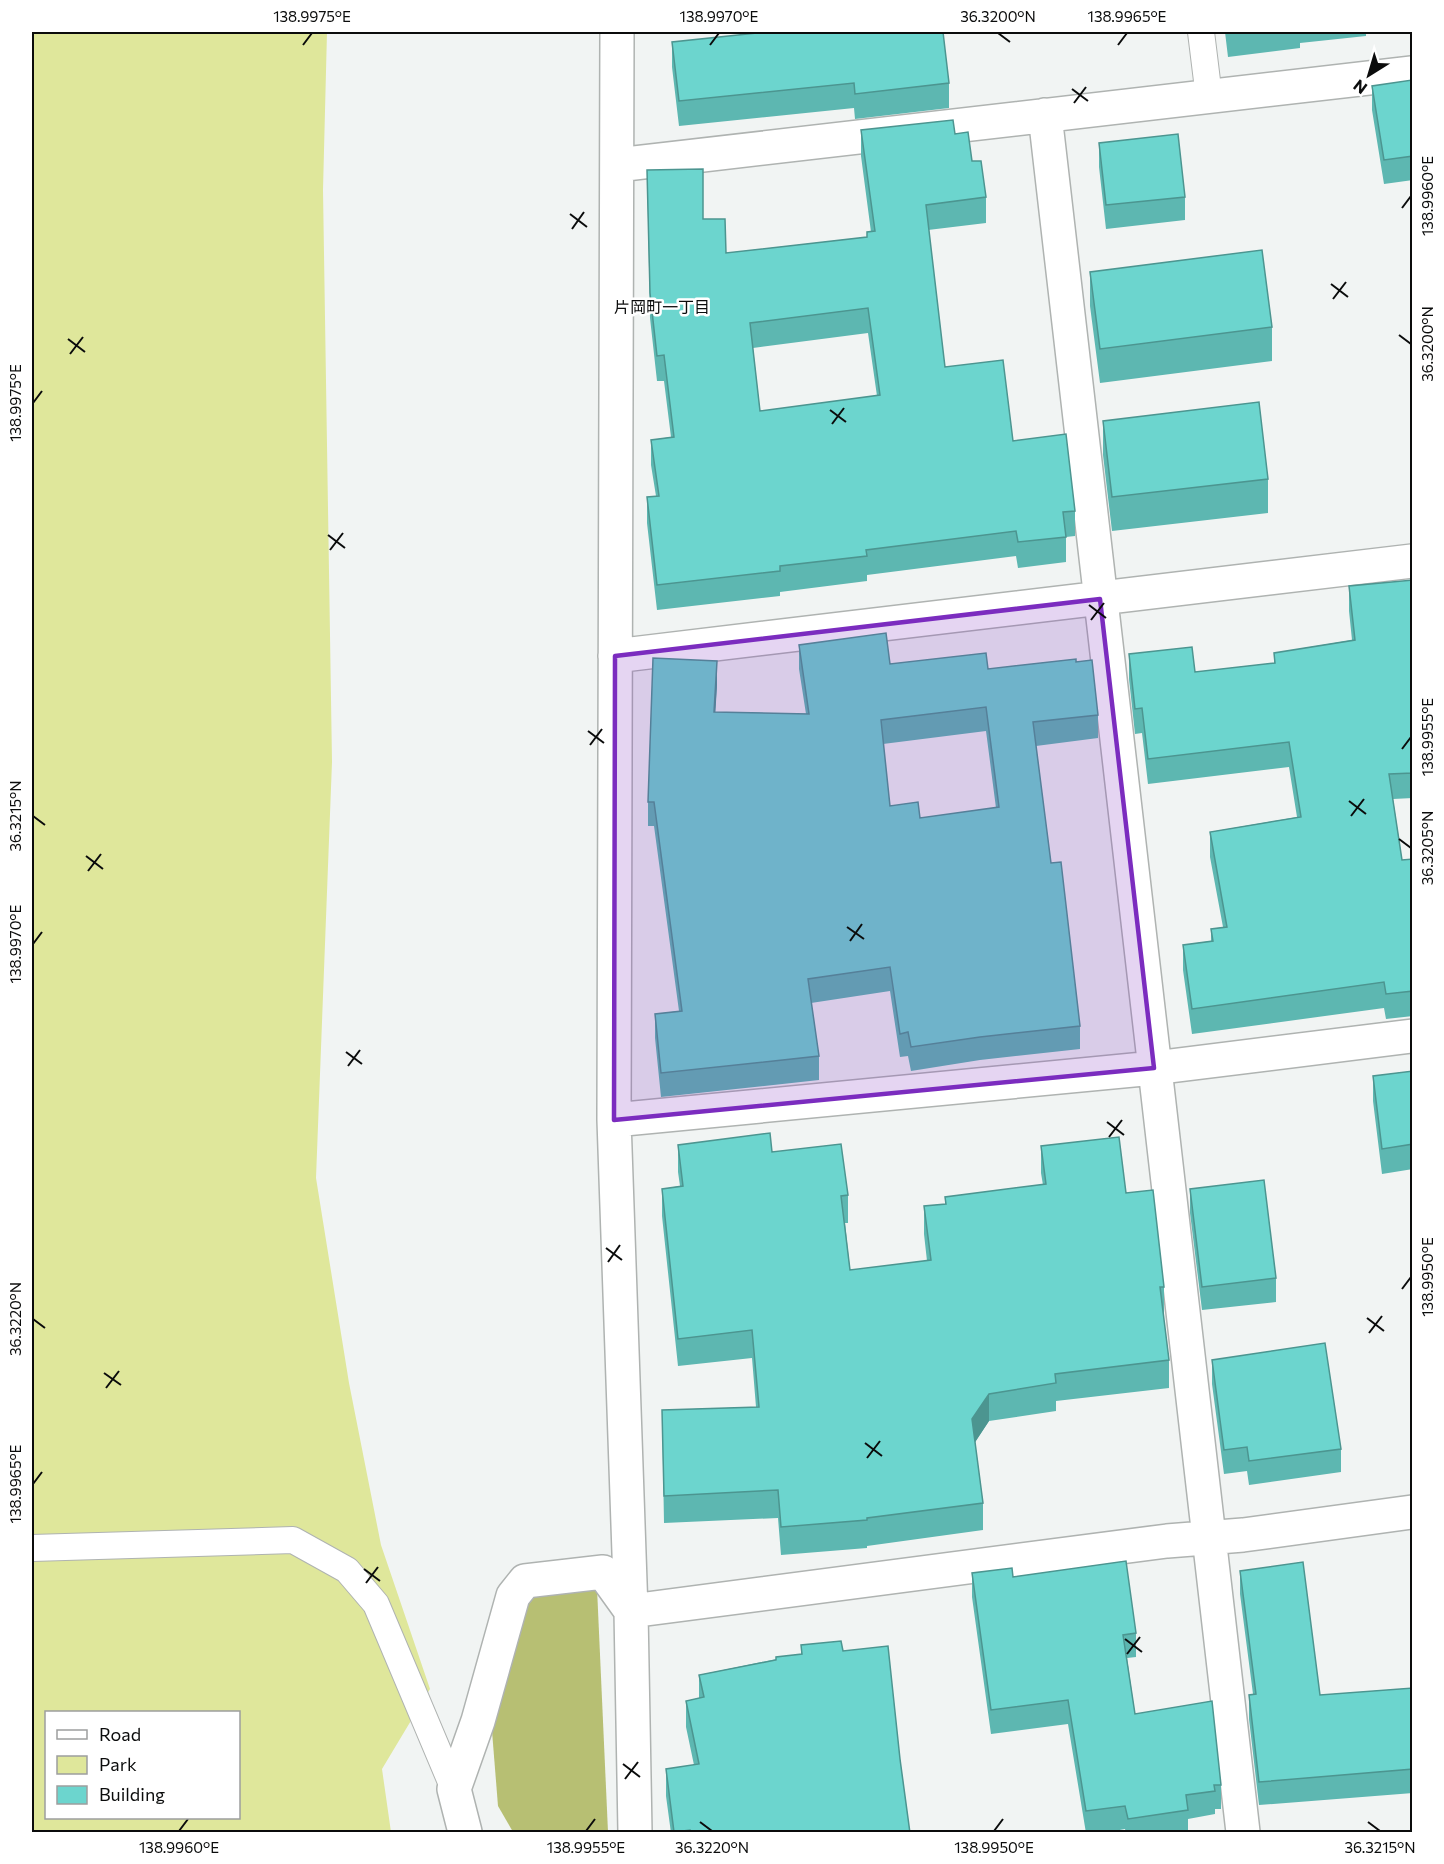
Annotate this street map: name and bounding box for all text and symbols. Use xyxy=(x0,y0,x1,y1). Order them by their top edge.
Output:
text: 138.9975°E xyxy=(273,7,351,25)
text: 138.9970°E xyxy=(680,7,759,25)
text: 36.3200°N xyxy=(960,7,1036,25)
text: 138.9965°E xyxy=(1088,7,1167,25)
north arrow xyxy=(1339,45,1399,105)
text: N xyxy=(1349,76,1370,99)
text: 138.9960°E xyxy=(1418,156,1436,236)
district label: 片岡町一丁目 xyxy=(614,297,710,316)
text: 36.3200°N xyxy=(1418,306,1436,382)
text: 138.9975°E xyxy=(6,364,24,442)
text: 138.9955°E xyxy=(1418,698,1436,776)
text: 36.3215°N xyxy=(6,780,24,852)
text: 36.3205°N xyxy=(1418,811,1436,885)
text: 138.9970°E xyxy=(6,904,24,983)
text: 138.9950°E xyxy=(1418,1237,1436,1317)
text: 36.3220°N xyxy=(6,1282,24,1356)
text: 138.9965°E xyxy=(6,1444,24,1524)
legend xyxy=(45,1711,240,1819)
text: Road xyxy=(99,1723,141,1745)
text: Park xyxy=(99,1753,137,1775)
text: Building xyxy=(99,1783,165,1805)
text: 138.9960°E xyxy=(139,1838,219,1856)
text: 138.9955°E xyxy=(547,1838,625,1856)
text: 36.3220°N xyxy=(675,1838,749,1856)
text: 138.9950°E xyxy=(954,1838,1034,1856)
text: 36.3215°N xyxy=(1344,1838,1416,1856)

